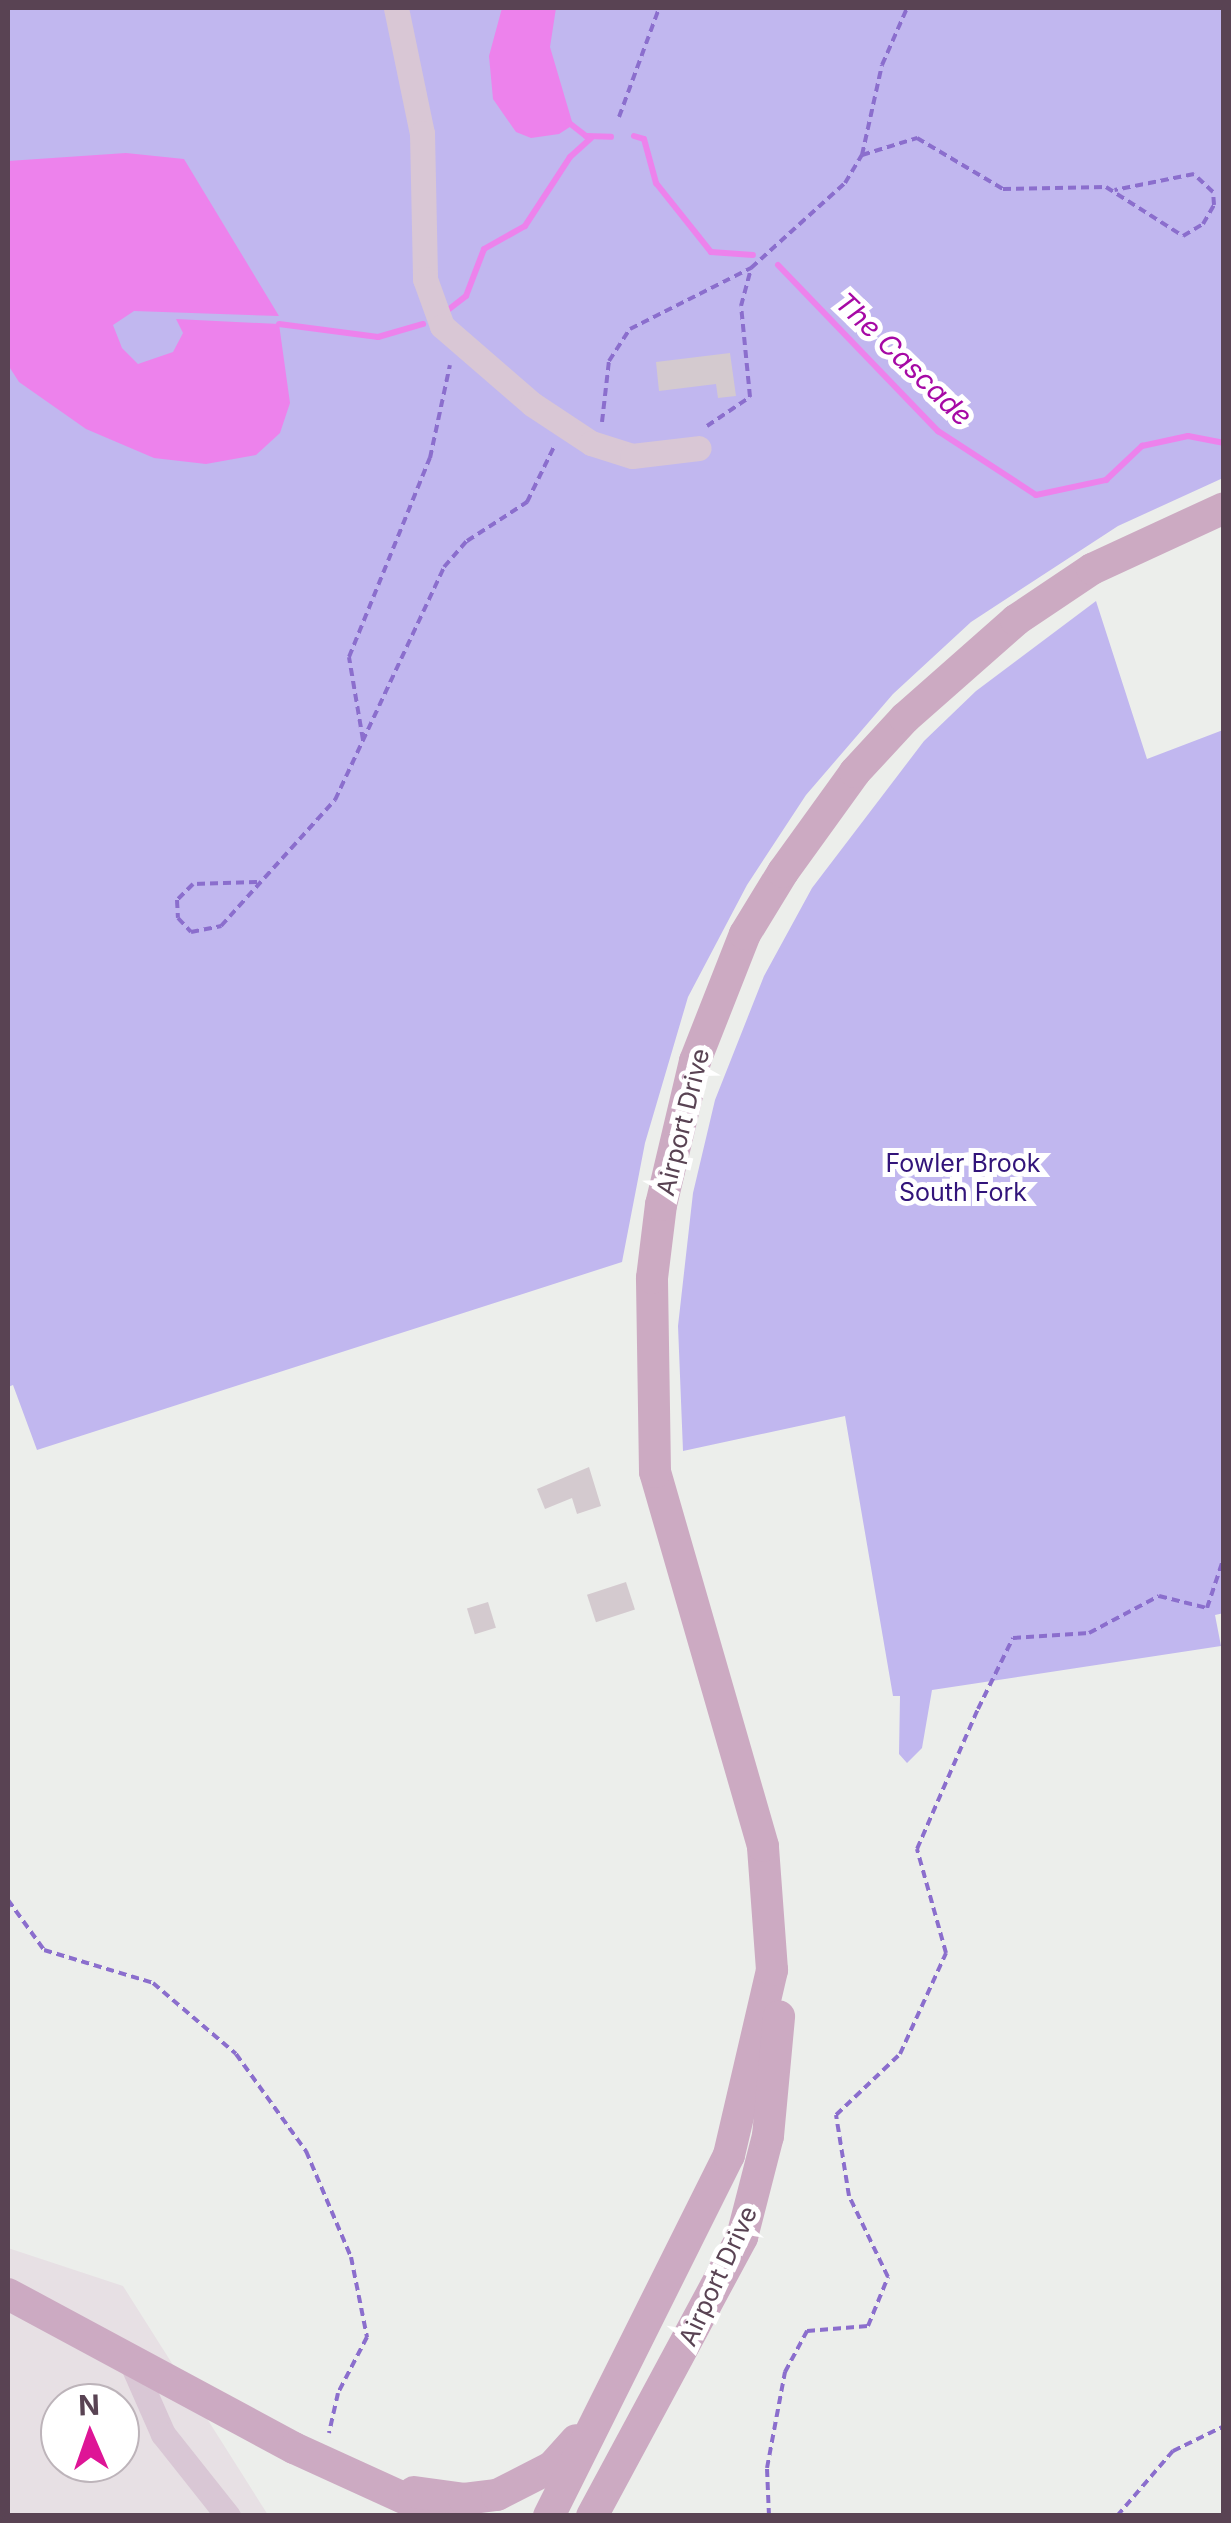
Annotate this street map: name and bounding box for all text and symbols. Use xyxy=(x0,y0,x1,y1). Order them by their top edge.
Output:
water label: The Cascade xyxy=(828,285,980,433)
street label: Airport Drive xyxy=(650,1045,716,1199)
park label: Fowler Brook South Fork xyxy=(886,1149,1040,1208)
street label: Airport Drive xyxy=(673,2201,763,2351)
north arrow xyxy=(40,2383,140,2483)
text: N xyxy=(78,2388,100,2422)

